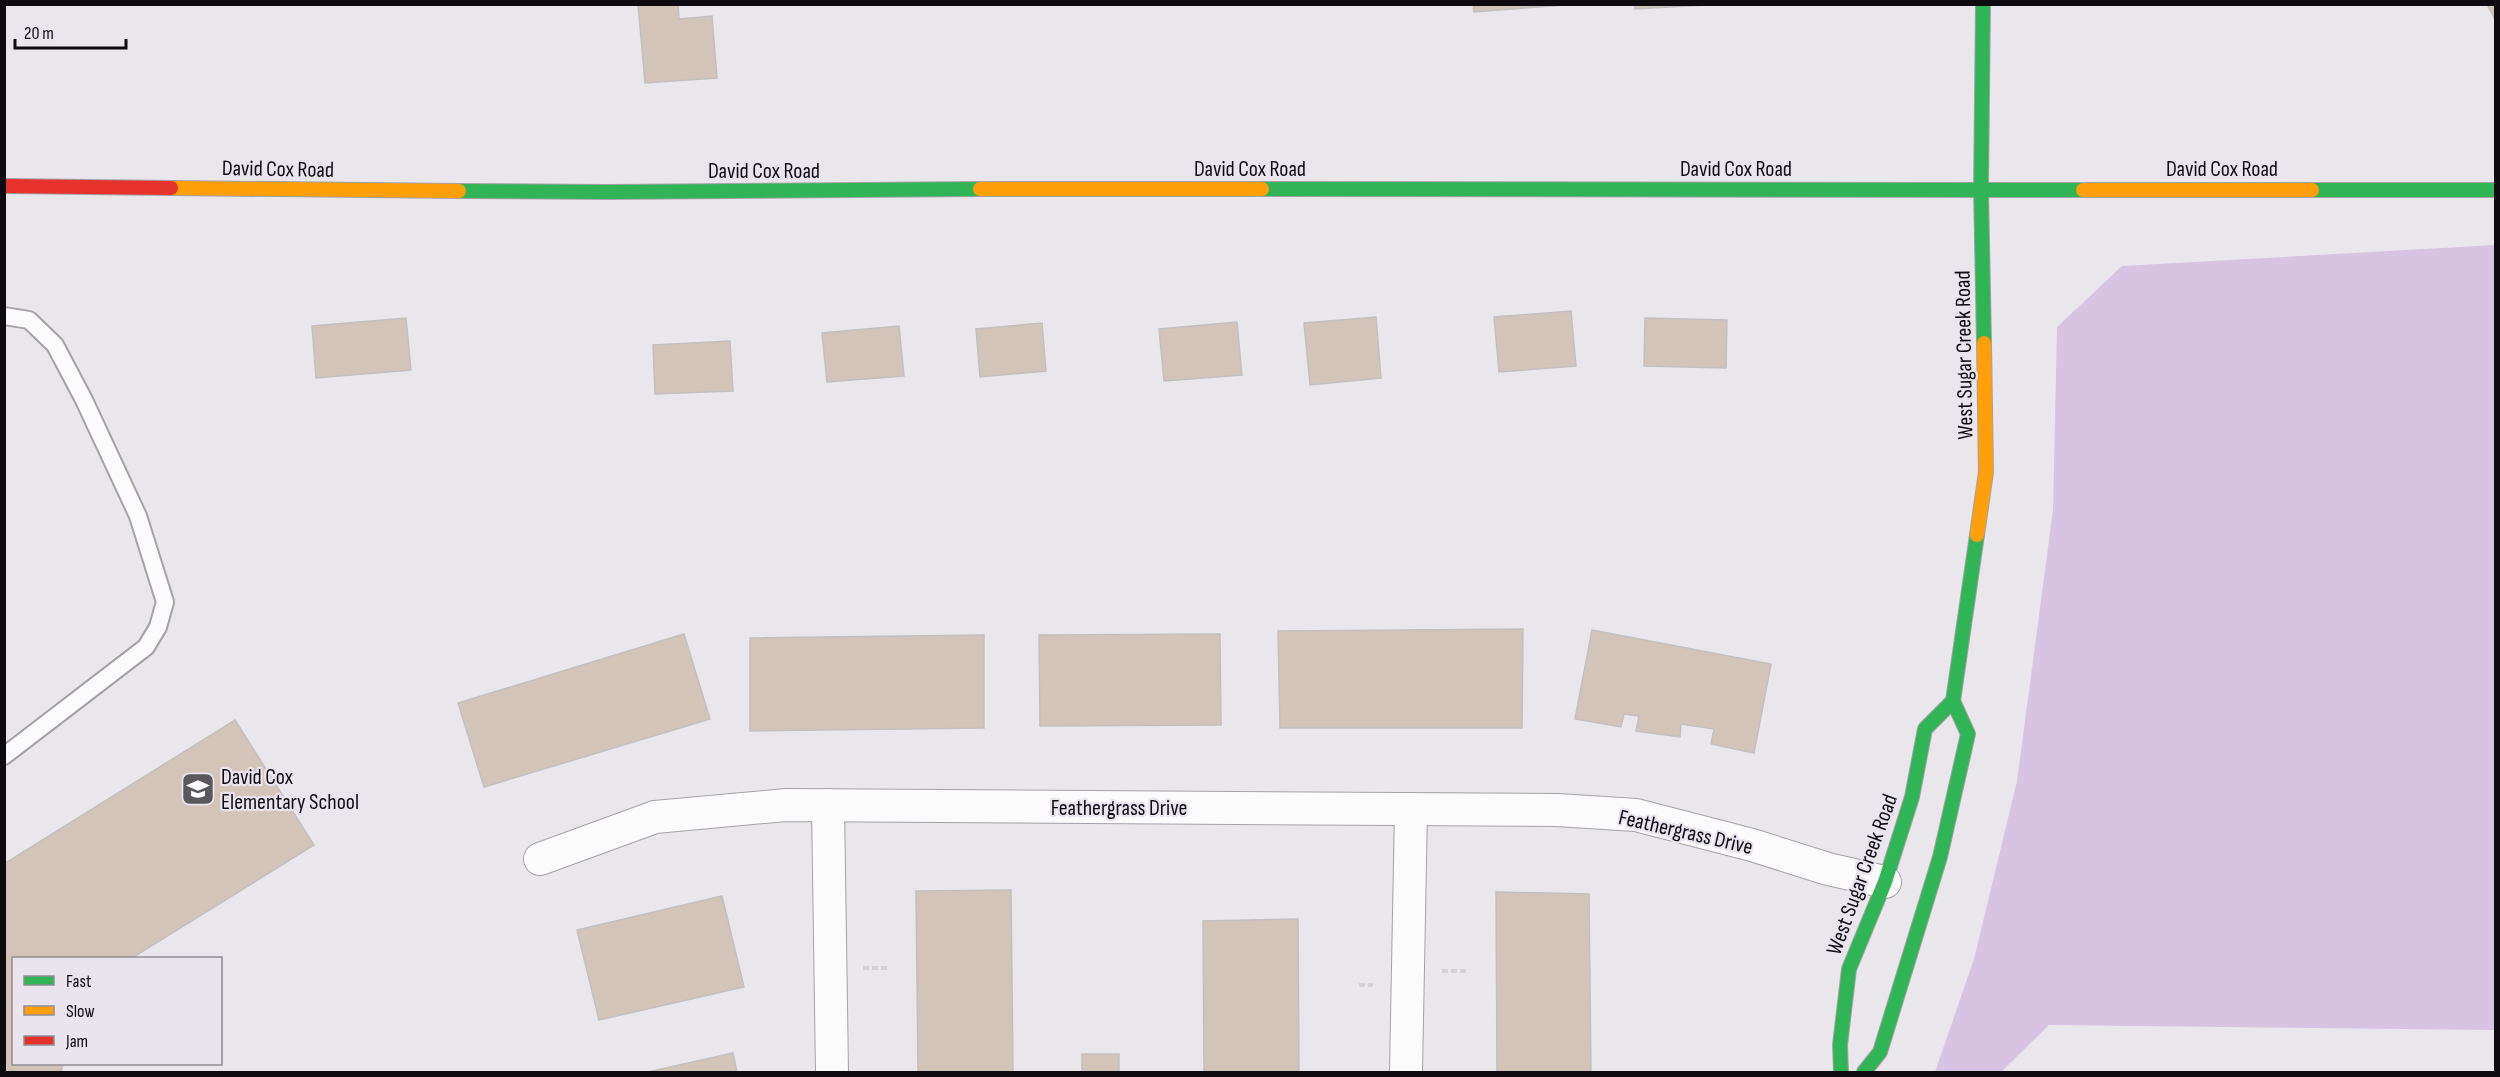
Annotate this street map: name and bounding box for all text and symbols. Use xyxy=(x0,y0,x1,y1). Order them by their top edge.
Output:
scale bar xyxy=(15,12,126,50)
text: 20 m xyxy=(24,23,54,44)
street label: David Cox Road xyxy=(222,155,334,184)
street label: David Cox Road xyxy=(1194,156,1306,183)
street label: David Cox Road xyxy=(1680,156,1792,183)
street label: David Cox Road xyxy=(2166,156,2278,183)
street label: David Cox Road xyxy=(708,158,820,185)
street label: West Sugar Creek Road xyxy=(1950,270,1979,440)
place label: David Cox Elementary School xyxy=(221,764,359,816)
school or university icon: David Cox Elementary School xyxy=(180,771,216,807)
street label: West Sugar Creek Road xyxy=(1821,790,1904,959)
street label: Feathergrass Drive xyxy=(1051,795,1187,822)
street label: Feathergrass Drive xyxy=(1616,804,1755,861)
legend xyxy=(12,957,222,1065)
text: Fast xyxy=(66,971,92,992)
text: Slow xyxy=(66,1001,95,1022)
text: Jam xyxy=(65,1031,88,1052)

